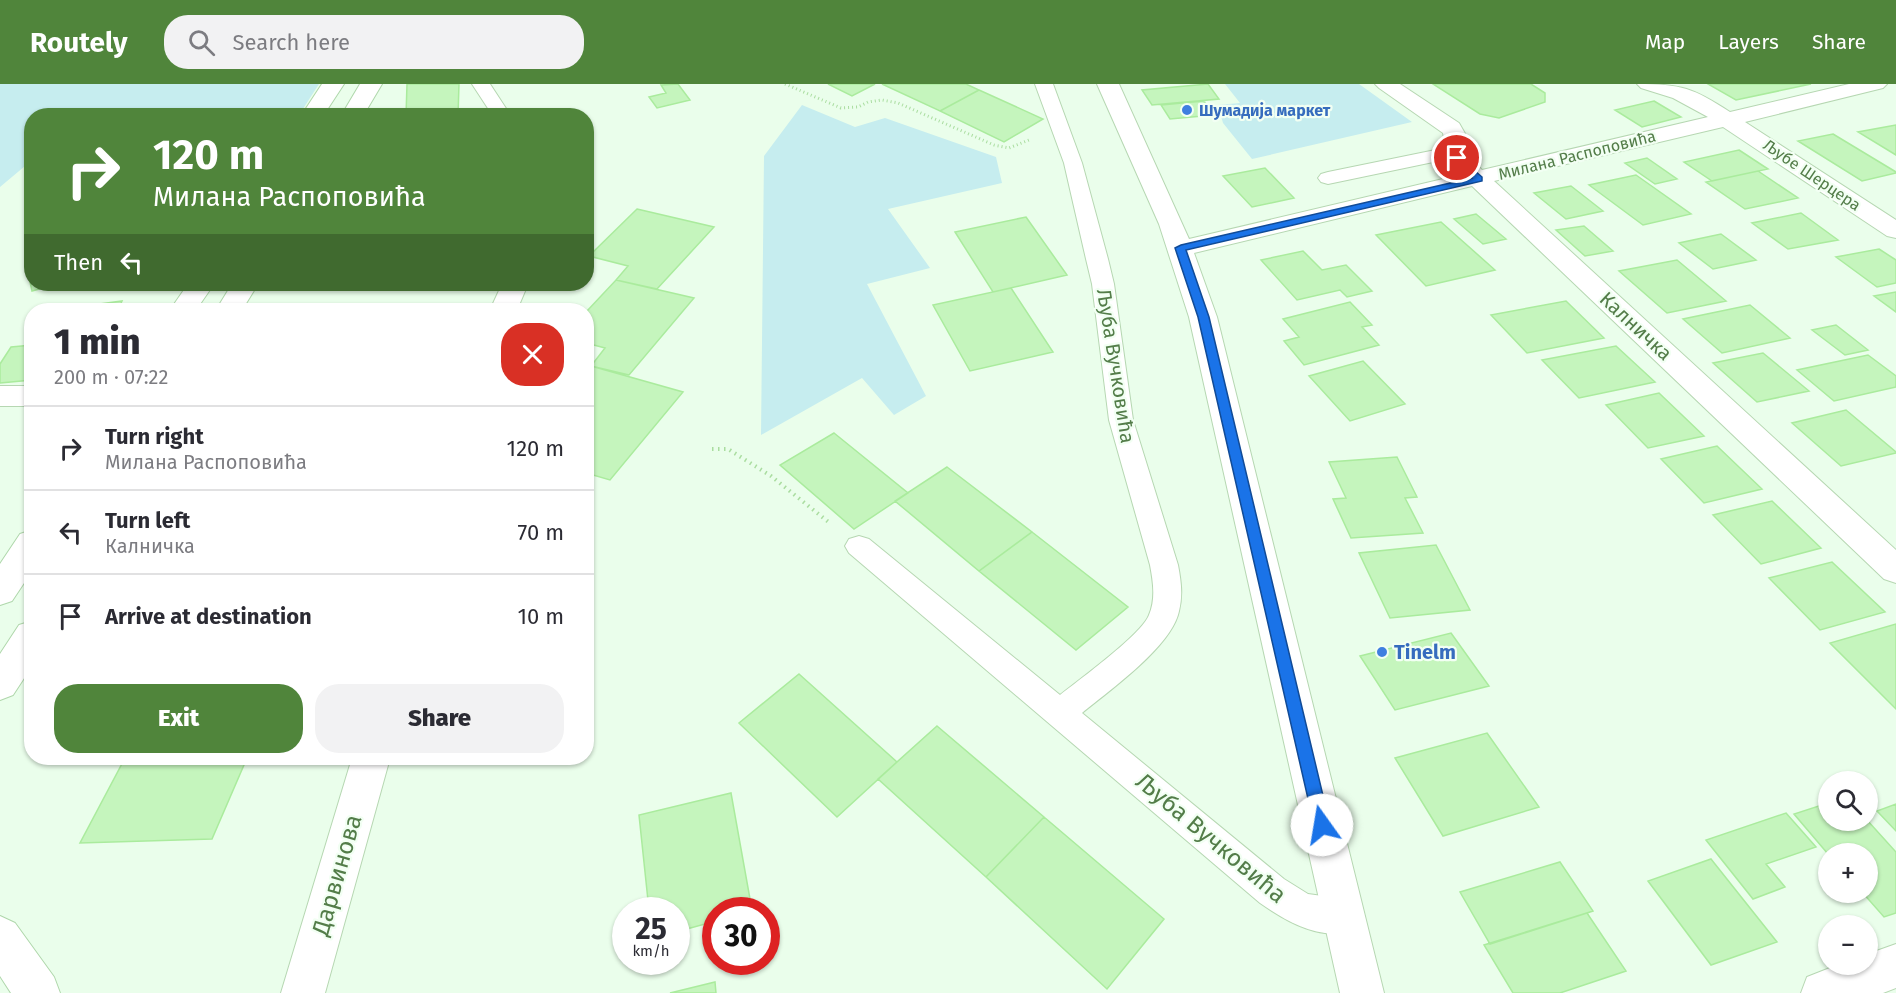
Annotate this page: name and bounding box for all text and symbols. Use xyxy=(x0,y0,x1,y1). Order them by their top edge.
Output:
search box xyxy=(164,15,584,69)
text: Routely xyxy=(30,26,128,59)
icon: search xyxy=(185,26,218,59)
text: Search here xyxy=(233,29,350,56)
text: Map xyxy=(1645,29,1685,55)
text: Layers xyxy=(1718,29,1779,55)
text: Share xyxy=(1812,29,1866,55)
place label: Шумадија маркет xyxy=(1199,101,1331,120)
marker: Шумадија маркет xyxy=(1180,103,1194,117)
street label: Милана Распоповића xyxy=(1496,126,1658,184)
text: 120 m xyxy=(153,130,264,180)
icon: right xyxy=(54,132,132,210)
pin xyxy=(1431,132,1482,183)
street label: Љубе Шерцера xyxy=(1760,135,1864,215)
icon: arrive xyxy=(1440,141,1473,174)
text: Милана Распоповића xyxy=(153,181,426,213)
icon: left xyxy=(115,246,148,279)
text: Then xyxy=(54,249,103,276)
street label: Љуба Вучковића xyxy=(1092,287,1140,445)
street label: Калничка xyxy=(1595,287,1677,365)
text: 1 min xyxy=(54,320,140,364)
button: close xyxy=(501,323,564,386)
text: 200 m · 07:22 xyxy=(54,365,168,389)
text: Turn right xyxy=(105,423,204,450)
icon: right xyxy=(54,432,87,465)
text: 120 m xyxy=(507,435,564,462)
text: Милана Распоповића xyxy=(105,450,307,474)
text: Turn left xyxy=(105,507,190,534)
icon: left xyxy=(54,516,87,549)
text: 70 m xyxy=(518,519,564,546)
text: Калничка xyxy=(105,534,195,558)
icon: arrive xyxy=(54,600,87,633)
text: Arrive at destination xyxy=(105,603,312,630)
text: 10 m xyxy=(518,603,564,630)
place label: Tinelm xyxy=(1394,640,1456,664)
marker: Tinelm xyxy=(1375,645,1389,659)
button: Exit xyxy=(54,684,303,753)
button: Share xyxy=(315,684,564,753)
street label: Љуба Вучковића xyxy=(1130,767,1292,909)
map controls xyxy=(1818,771,1878,975)
button: search xyxy=(1818,771,1878,831)
position arrow xyxy=(1290,793,1354,857)
street label: Дарвинова xyxy=(306,811,368,940)
button: + xyxy=(1818,843,1878,903)
speed limit sign: 30 xyxy=(702,897,780,975)
text: 25 xyxy=(635,911,667,947)
button: − xyxy=(1818,915,1878,975)
text: km/h xyxy=(632,942,670,960)

